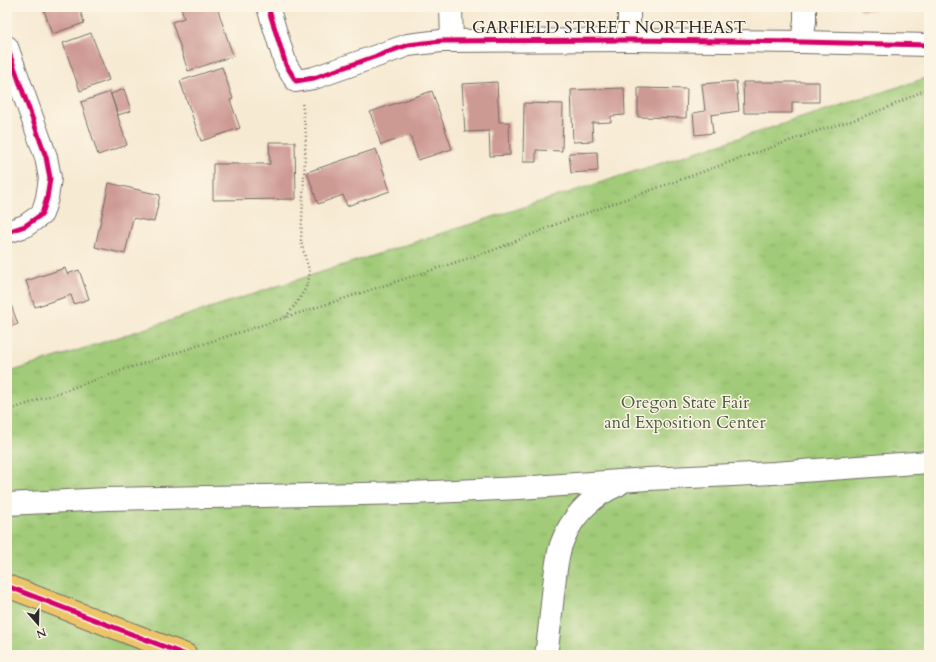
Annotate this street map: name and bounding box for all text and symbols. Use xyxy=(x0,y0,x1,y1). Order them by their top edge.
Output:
street label: GARFIELD STREET NORTHEAST xyxy=(472,16,746,39)
park label: Oregon State Fair and Exposition Center xyxy=(604,391,767,434)
north arrow xyxy=(18,604,58,644)
text: N xyxy=(34,624,48,642)

